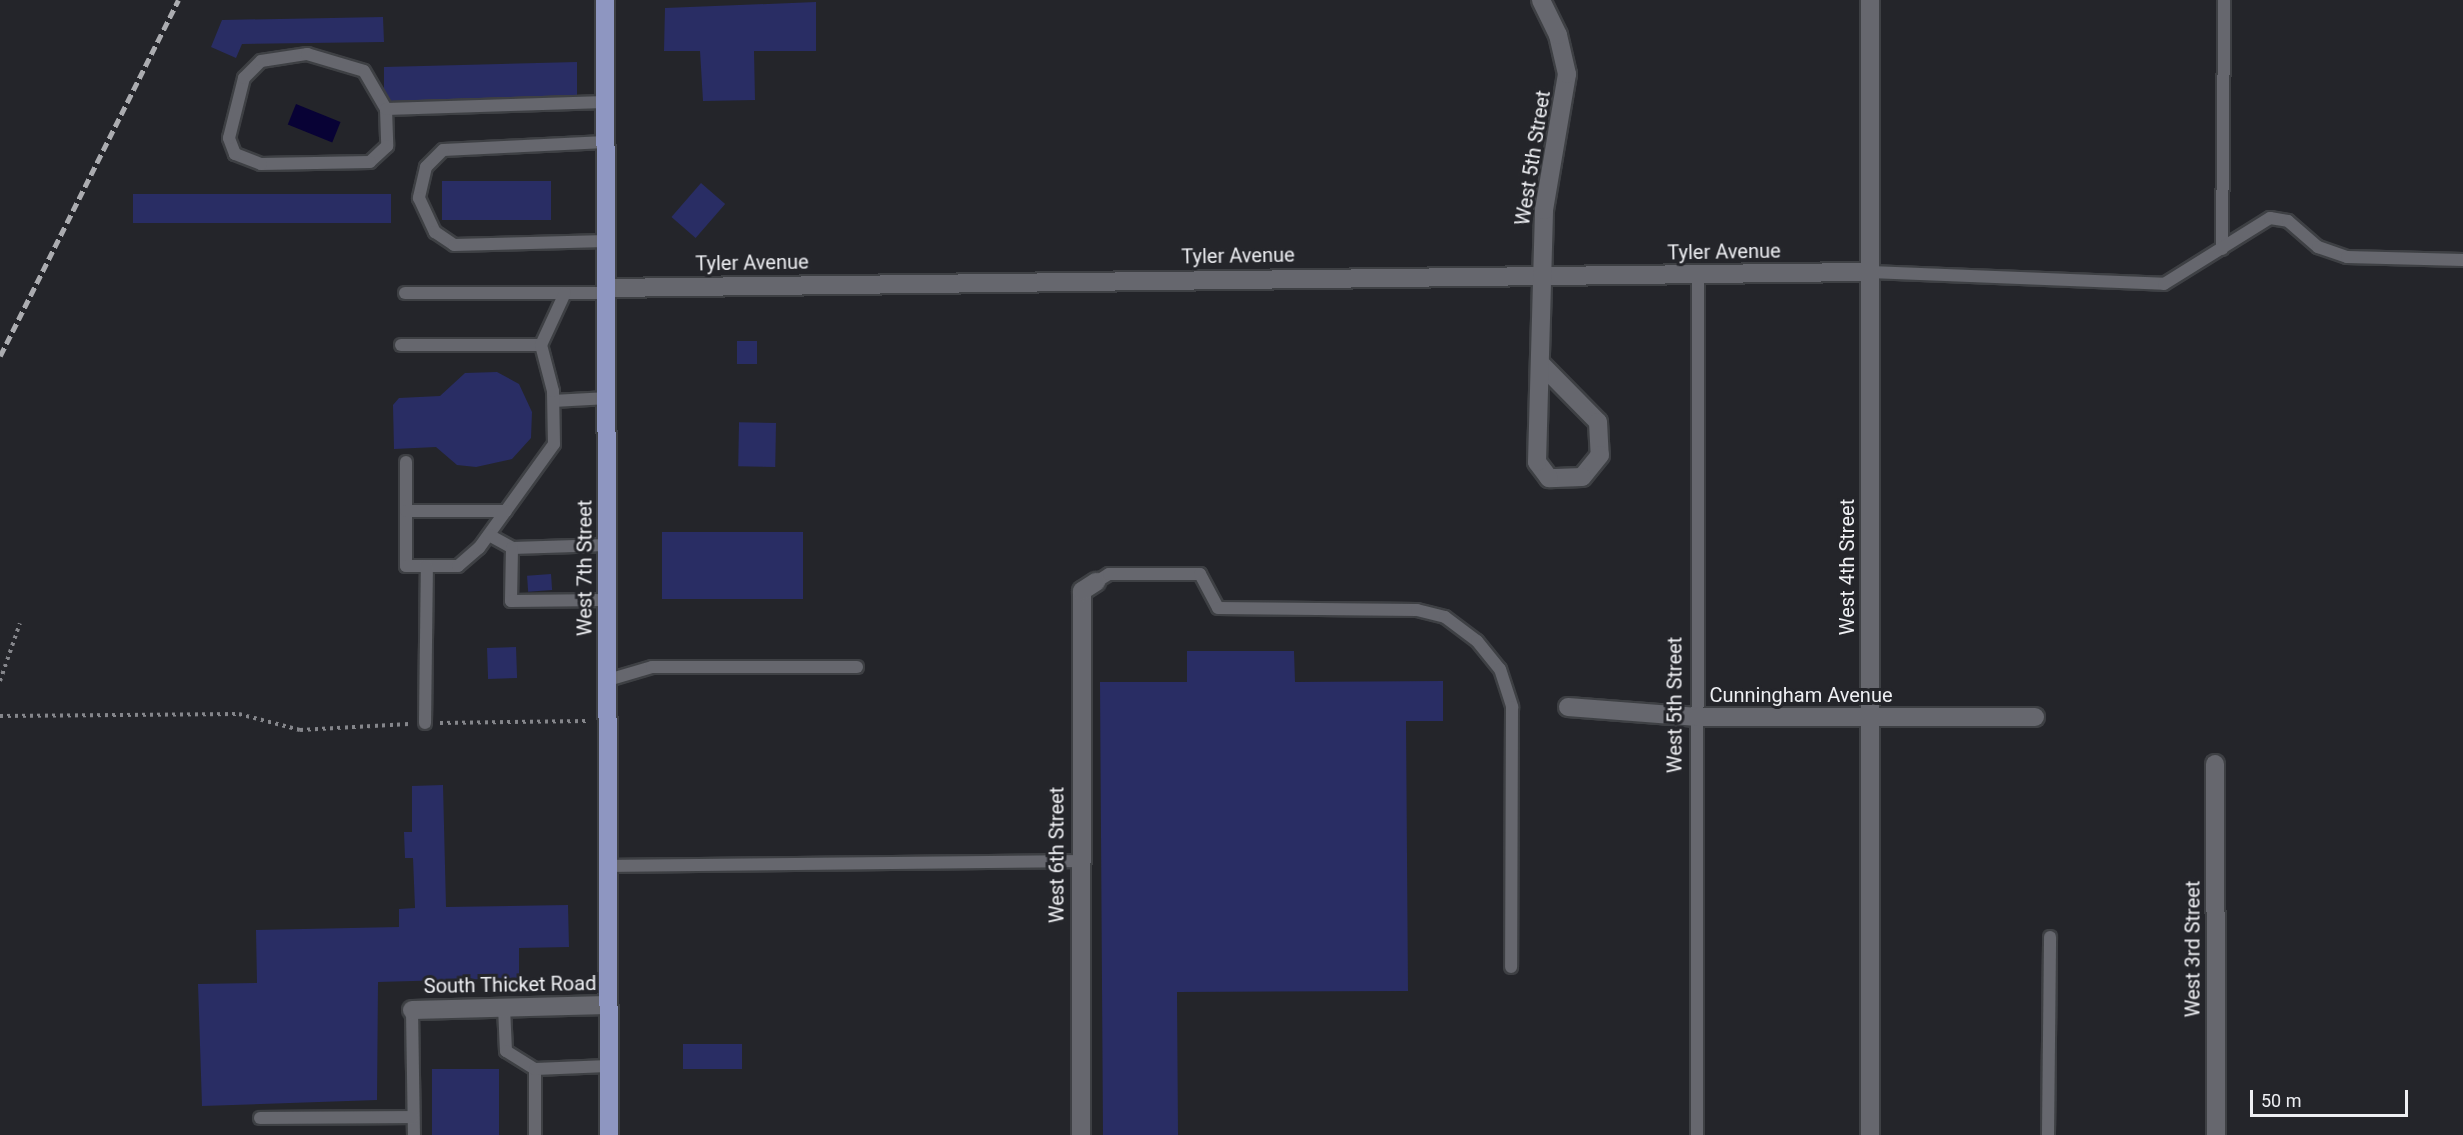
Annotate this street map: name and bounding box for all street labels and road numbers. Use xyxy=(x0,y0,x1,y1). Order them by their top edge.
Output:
street label: West 5th Street xyxy=(1510,89,1556,227)
street label: Tyler Avenue xyxy=(1667,239,1781,265)
street label: Tyler Avenue xyxy=(1181,243,1295,269)
street label: Tyler Avenue xyxy=(695,250,809,276)
street label: West 4th Street xyxy=(1835,499,1859,635)
street label: West 7th Street xyxy=(573,500,597,636)
street label: West 5th Street xyxy=(1663,637,1687,773)
street label: Cunningham Avenue xyxy=(1709,683,1893,707)
street label: West 6th Street xyxy=(1045,787,1069,923)
street label: West 3rd Street xyxy=(2181,881,2205,1017)
street label: South Thicket Road xyxy=(423,971,597,999)

